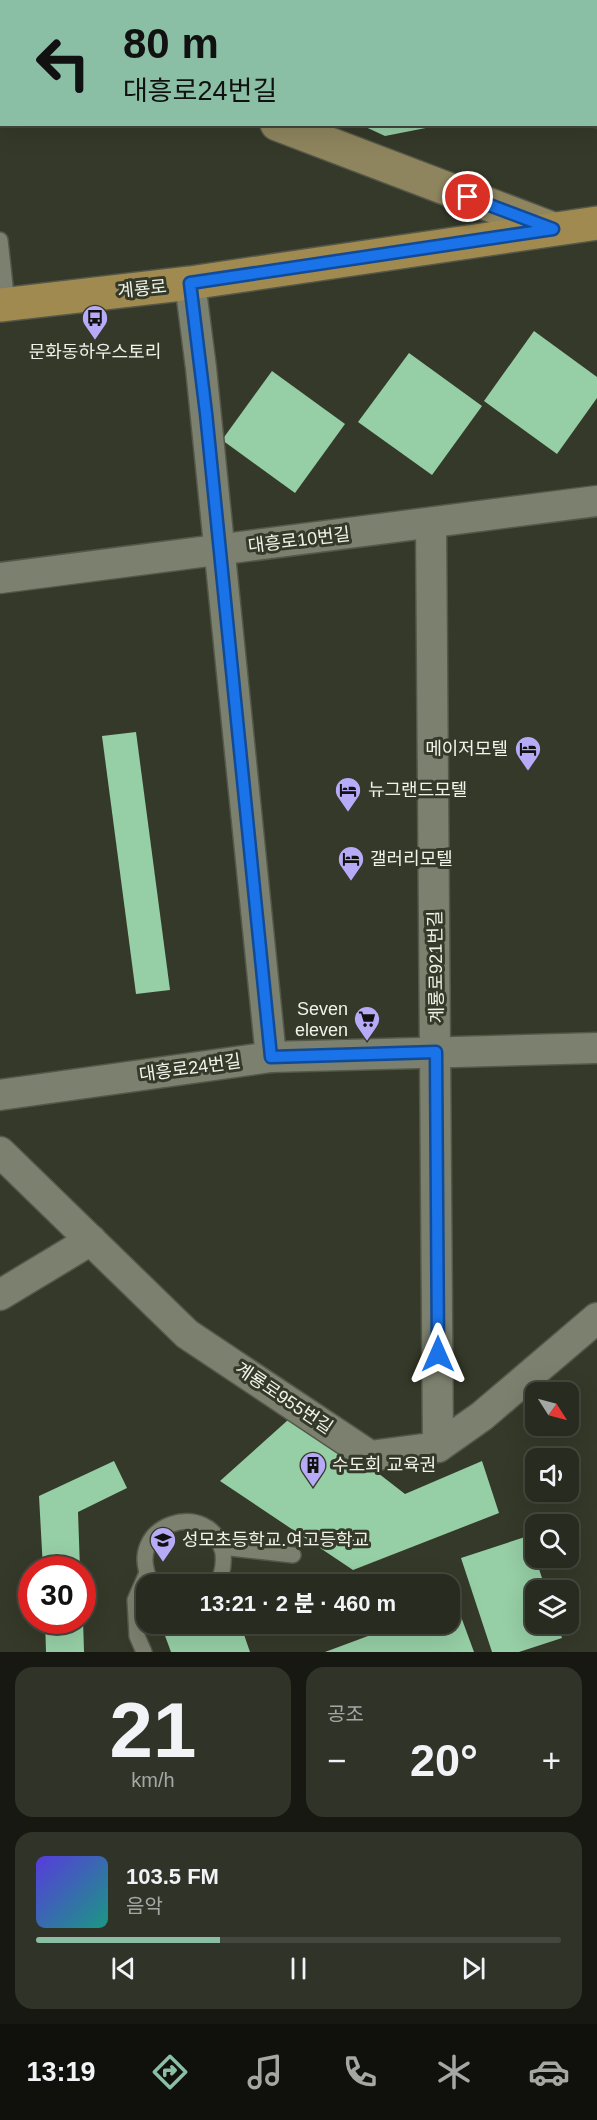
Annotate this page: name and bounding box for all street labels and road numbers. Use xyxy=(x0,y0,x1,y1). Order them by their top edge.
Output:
street label: 계룡로 xyxy=(116,276,168,302)
street label: 대흥로10번길 xyxy=(247,524,351,556)
street label: 계룡로921번길 xyxy=(425,910,447,1024)
street label: 대흥로24번길 xyxy=(138,1051,242,1085)
street label: 계룡로955번길 xyxy=(232,1358,336,1438)

